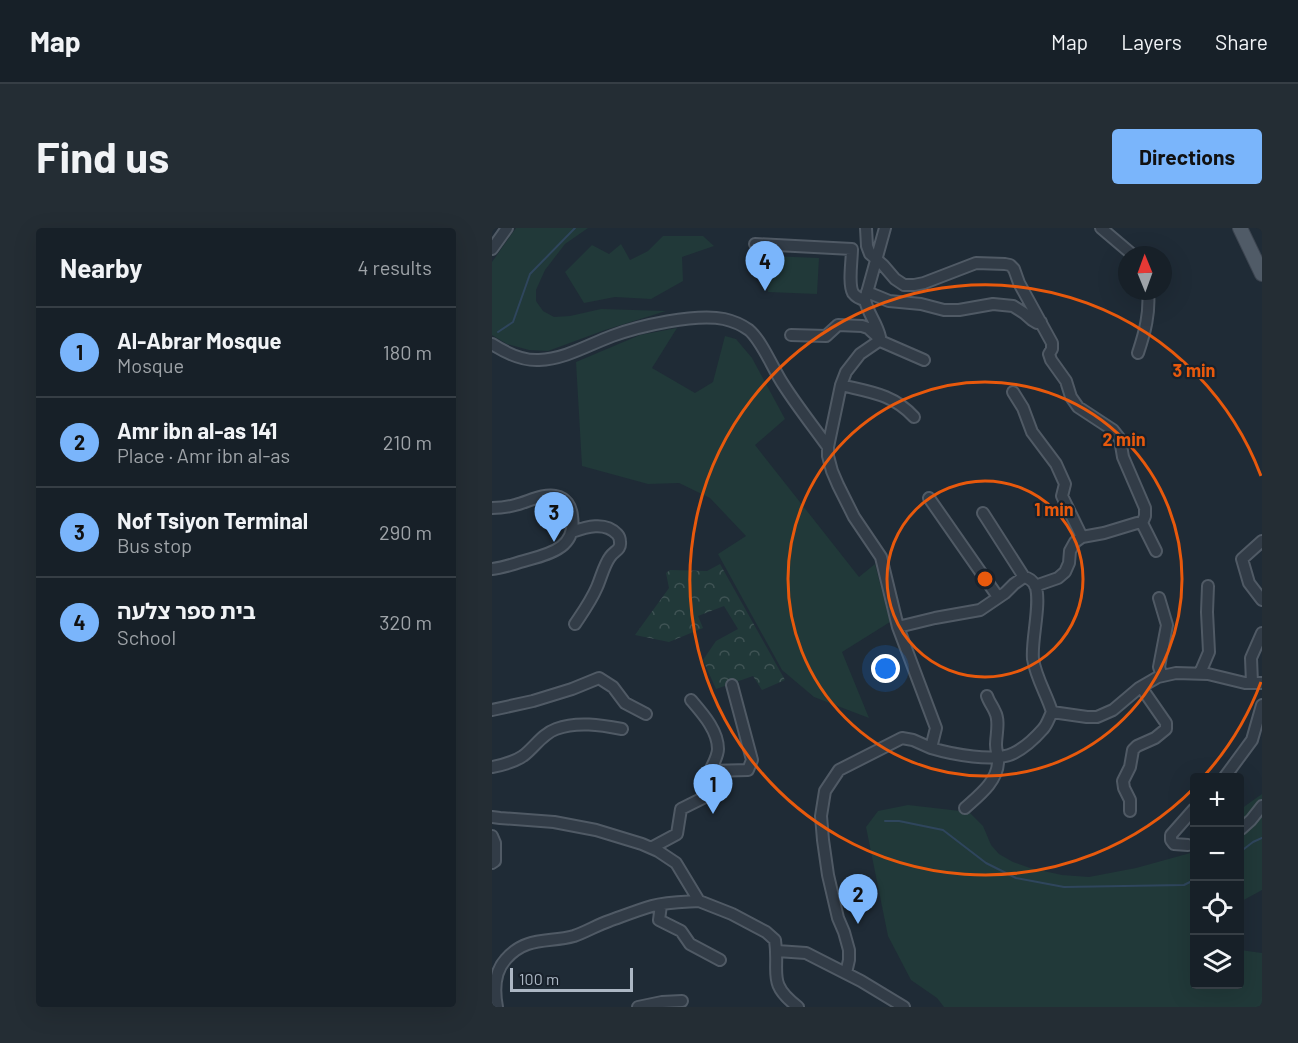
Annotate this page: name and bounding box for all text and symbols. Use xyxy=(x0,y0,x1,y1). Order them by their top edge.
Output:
text: Map xyxy=(30,24,81,58)
text: Map xyxy=(1051,29,1088,54)
text: Layers xyxy=(1121,29,1182,54)
text: Share xyxy=(1215,29,1268,54)
button: Directions xyxy=(1112,129,1262,184)
text: Find us xyxy=(36,131,169,181)
pin: 4 xyxy=(746,242,784,291)
north arrow xyxy=(1118,246,1172,300)
text: Nearby xyxy=(60,252,142,283)
text: 4 results xyxy=(357,255,432,279)
text: Al-Abrar Mosque xyxy=(117,327,282,353)
text: 1 xyxy=(76,340,83,364)
text: 180 m xyxy=(383,340,432,364)
text: Mosque xyxy=(117,353,184,377)
text: 3 min xyxy=(1173,359,1215,381)
text: Amr ibn al-as 141 xyxy=(117,417,277,443)
text: 2 min xyxy=(1102,428,1146,450)
text: 2 xyxy=(74,430,85,454)
text: 210 m xyxy=(383,430,432,454)
text: Place · Amr ibn al-as xyxy=(117,443,290,467)
pin: 3 xyxy=(534,492,574,542)
text: 1 min xyxy=(1034,498,1074,520)
text: Nof Tsiyon Terminal xyxy=(117,507,308,533)
text: 3 xyxy=(74,520,85,544)
text: 290 m xyxy=(379,520,432,544)
text: Bus stop xyxy=(117,533,192,557)
centre of rings xyxy=(975,569,995,589)
text: בית ספר צלעה xyxy=(117,597,256,623)
text: 4 xyxy=(73,610,86,634)
text: 320 m xyxy=(379,610,432,634)
text: School xyxy=(117,625,176,649)
your location xyxy=(871,654,900,683)
pin: 1 xyxy=(694,764,732,814)
map controls xyxy=(1190,773,1244,989)
button: + xyxy=(1190,773,1244,827)
button: − xyxy=(1190,827,1244,881)
pin: 2 xyxy=(838,874,878,924)
button: locate xyxy=(1190,881,1244,935)
button: layers xyxy=(1190,935,1244,989)
scale bar xyxy=(510,965,633,992)
text: 100 m xyxy=(519,969,559,988)

